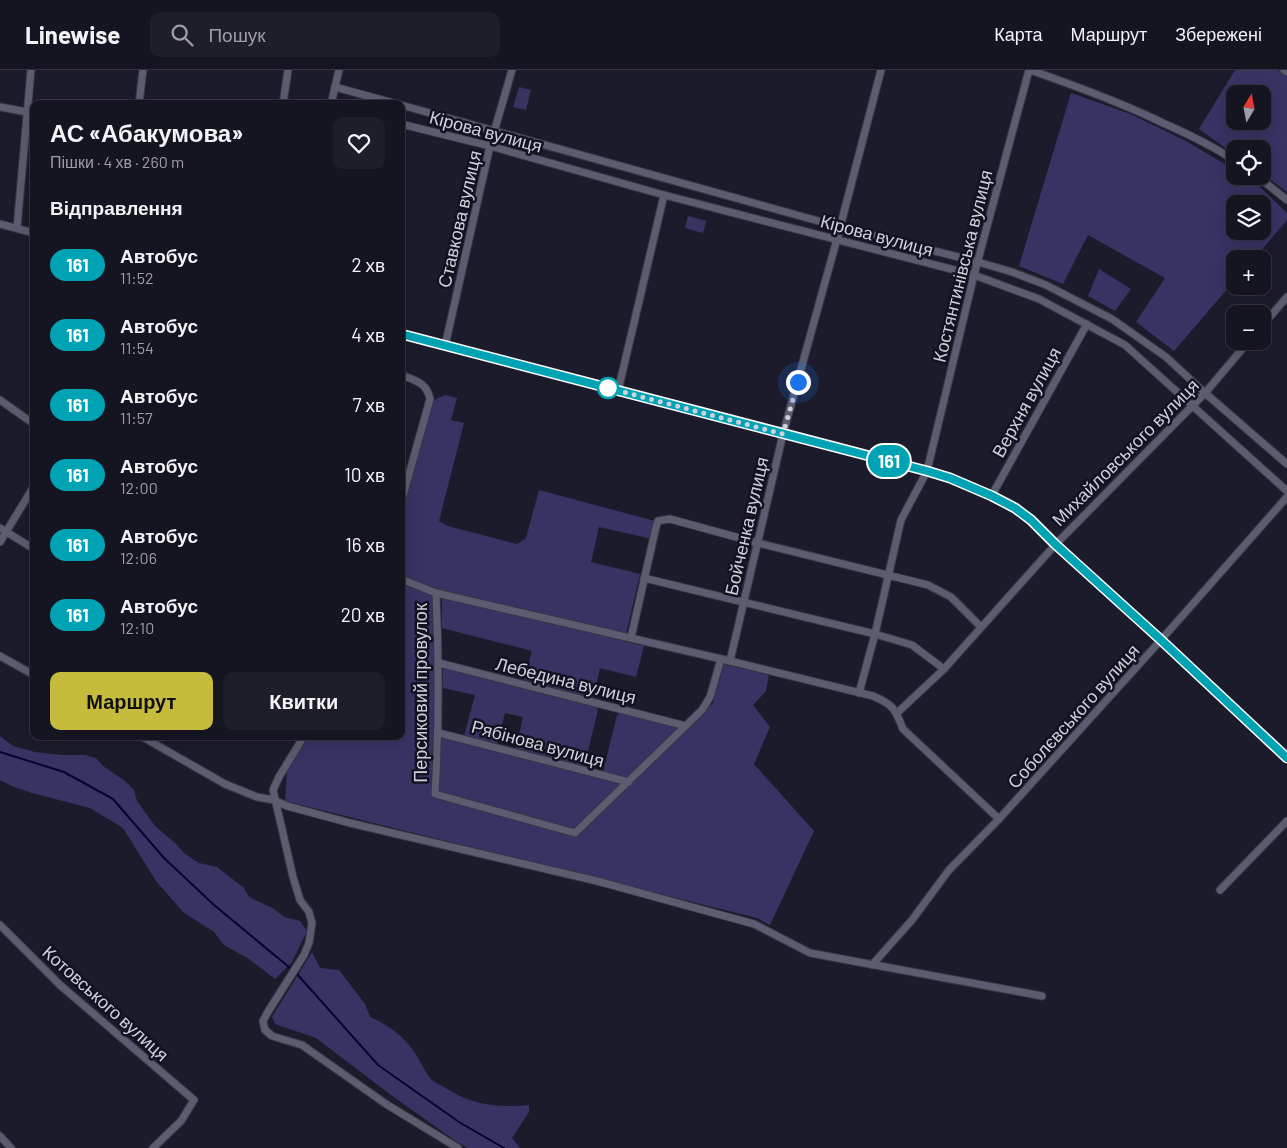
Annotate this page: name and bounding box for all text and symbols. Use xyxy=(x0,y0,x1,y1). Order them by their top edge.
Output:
search box xyxy=(150,12,500,57)
text: Linewise xyxy=(25,20,120,49)
icon: search xyxy=(168,21,196,49)
text: Пошук xyxy=(208,23,266,46)
text: Карта xyxy=(994,23,1042,45)
text: Маршрут xyxy=(1070,23,1147,45)
text: Збережені xyxy=(1175,23,1262,45)
north arrow xyxy=(1226,85,1271,130)
map controls xyxy=(1226,85,1271,350)
street label: Кірова вулиця xyxy=(427,105,545,157)
button: heart xyxy=(333,117,385,169)
text: АС «Абакумова» xyxy=(50,118,243,147)
button: locate xyxy=(1226,140,1271,185)
street label: Ставкова вулиця xyxy=(433,148,485,290)
text: Пішки · 4 хв · 260 m xyxy=(50,152,184,171)
street label: Костянтинівська вулиця xyxy=(927,167,997,365)
button: layers xyxy=(1226,195,1271,240)
text: Відправлення xyxy=(50,196,183,219)
street label: Кірова вулиця xyxy=(818,209,936,261)
text: Автобус xyxy=(120,244,198,267)
button: + xyxy=(1226,250,1271,295)
text: 2 хв xyxy=(351,253,385,276)
text: 161 xyxy=(66,254,89,276)
text: 11:52 xyxy=(120,268,153,287)
button: − xyxy=(1226,305,1271,350)
text: Автобус xyxy=(120,314,198,337)
text: 4 хв xyxy=(351,323,385,346)
text: 161 xyxy=(66,324,89,346)
text: 11:54 xyxy=(120,338,154,357)
street label: Верхня вулиця xyxy=(987,343,1065,461)
your location xyxy=(786,370,811,395)
street label: Михайловського вулиця xyxy=(1047,374,1203,530)
unlabelled marker xyxy=(597,377,619,399)
text: Автобус xyxy=(120,384,198,407)
text: 7 хв xyxy=(353,393,385,416)
text: 161 xyxy=(66,394,89,416)
text: 11:57 xyxy=(120,408,152,427)
line badge: 161 xyxy=(860,445,918,477)
text: 161 xyxy=(878,450,900,472)
text: Автобус xyxy=(120,454,198,477)
street label: Бойченка вулиця xyxy=(719,455,773,597)
text: 10 хв xyxy=(344,463,385,486)
text: 161 xyxy=(66,464,89,486)
text: 12:00 xyxy=(120,478,158,497)
text: Автобус xyxy=(120,524,198,547)
text: 16 хв xyxy=(345,533,385,556)
text: 161 xyxy=(66,534,89,556)
text: 12:06 xyxy=(120,548,157,567)
text: Автобус xyxy=(120,594,198,617)
text: 20 хв xyxy=(341,603,385,626)
street label: Персиковий провулок xyxy=(409,603,431,783)
text: 161 xyxy=(66,604,89,626)
text: 12:10 xyxy=(120,618,154,637)
street label: Соболєвського вулиця xyxy=(1002,639,1144,793)
street label: Лебедина вулиця xyxy=(494,652,638,708)
button: Маршрут xyxy=(50,672,213,730)
button: Квитки xyxy=(223,672,385,730)
street label: Рябінова вулиця xyxy=(469,715,607,771)
street label: Котовського вулиця xyxy=(38,941,174,1065)

